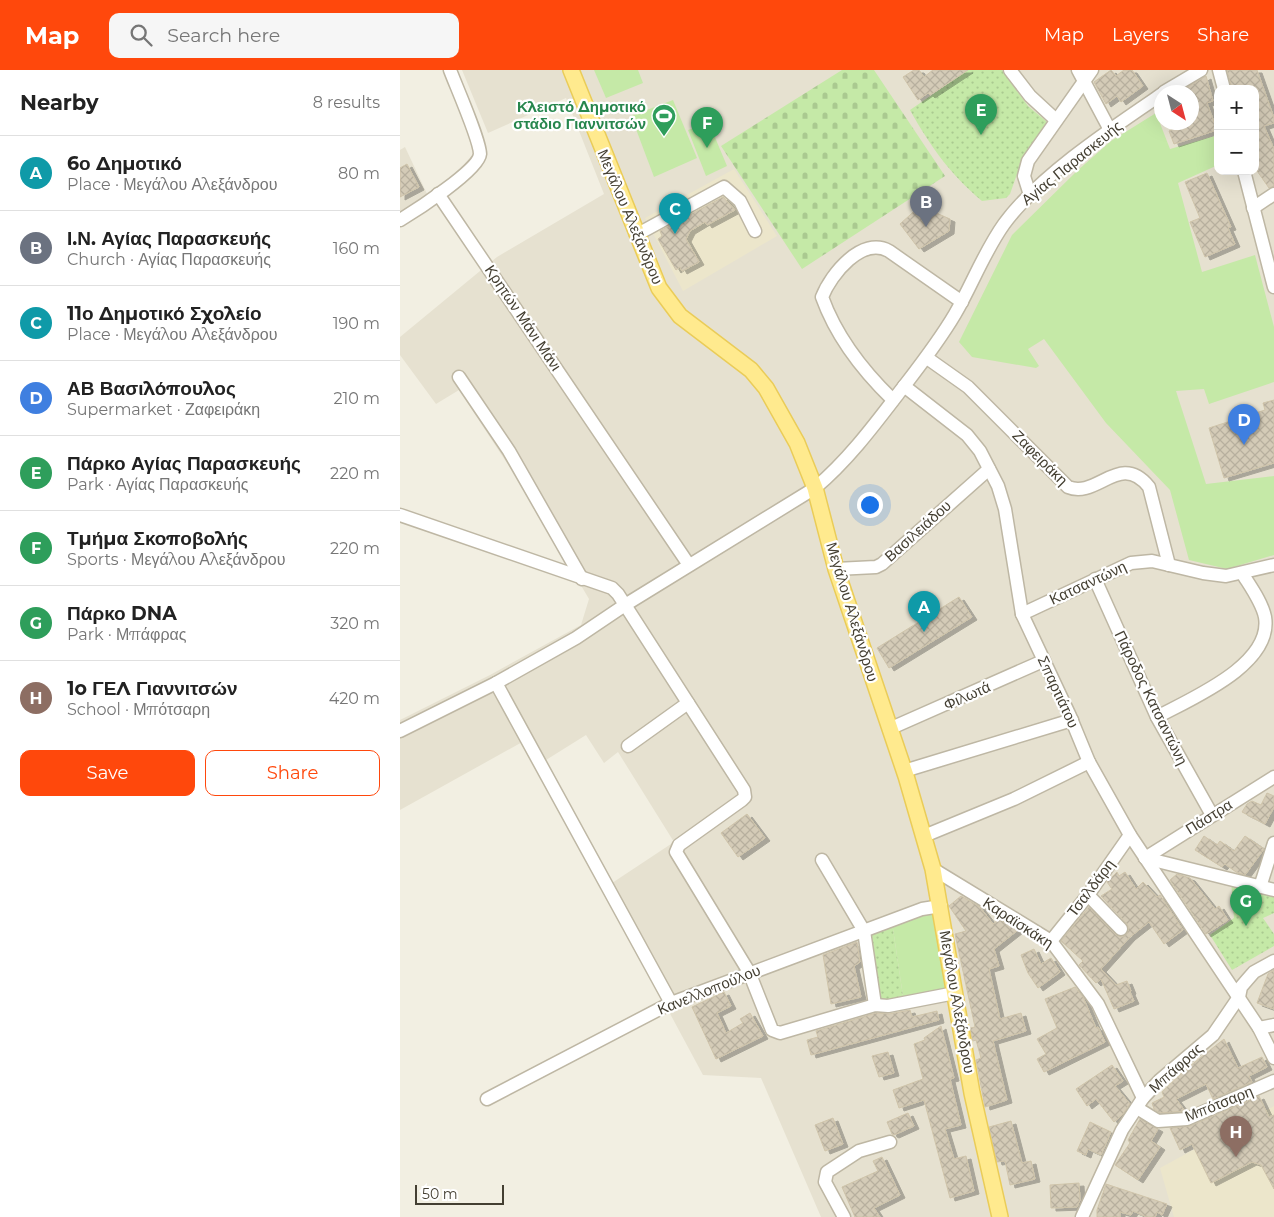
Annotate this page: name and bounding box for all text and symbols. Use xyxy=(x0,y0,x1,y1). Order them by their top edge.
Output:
search box xyxy=(109,13,459,58)
text: Map xyxy=(25,21,79,50)
icon: search xyxy=(127,21,155,49)
text: Search here xyxy=(167,24,280,47)
text: Map xyxy=(1044,24,1084,46)
text: Layers xyxy=(1112,24,1169,46)
text: Share xyxy=(1197,24,1249,46)
north arrow xyxy=(1154,85,1199,130)
map controls xyxy=(1214,85,1259,175)
button: + xyxy=(1214,85,1259,130)
text: Nearby xyxy=(20,90,99,115)
text: 8 results xyxy=(313,93,380,112)
pin: E xyxy=(965,94,997,135)
place label: Κλειστό Δημοτικό στάδιο Γιαννιτσών xyxy=(513,97,646,133)
sports icon: Κλειστό Δημοτικό στάδιο Γιαννιτσών xyxy=(651,103,677,137)
pin: F xyxy=(691,107,723,148)
street label: Αγίας Παρασκευής xyxy=(1017,116,1126,209)
button: − xyxy=(1214,130,1259,175)
street label: Μεγάλου Αλεξάνδρου xyxy=(593,146,667,287)
text: 6ο Δημοτικό xyxy=(67,152,182,175)
text: A xyxy=(30,164,42,183)
text: 80 m xyxy=(338,164,380,183)
text: Place · Μεγάλου Αλεξάνδρου xyxy=(67,175,278,194)
pin: B xyxy=(910,186,942,227)
pin: C xyxy=(659,193,691,234)
text: Ι.Ν. Αγίας Παρασκευής xyxy=(67,227,271,250)
text: B xyxy=(30,239,42,258)
text: 160 m xyxy=(333,239,380,258)
text: Church · Αγίας Παρασκευής xyxy=(67,250,271,269)
street label: Κρητών Μάνι Μάνι xyxy=(481,261,566,374)
text: 11ο Δημοτικό Σχολείο xyxy=(67,302,262,325)
text: C xyxy=(30,314,42,333)
text: 190 m xyxy=(333,314,380,333)
text: Place · Μεγάλου Αλεξάνδρου xyxy=(67,325,278,344)
text: ΑΒ Βασιλόπουλος xyxy=(67,377,236,400)
text: D xyxy=(29,389,43,408)
text: 210 m xyxy=(333,389,380,408)
text: Supermarket · Ζαφειράκη xyxy=(67,400,260,419)
pin: D xyxy=(1228,404,1260,445)
street label: Ζαφειράκη xyxy=(1009,426,1072,489)
text: Πάρκο Αγίας Παρασκευής xyxy=(67,452,301,475)
text: E xyxy=(31,464,41,483)
text: 220 m xyxy=(330,464,380,483)
text: Park · Αγίας Παρασκευής xyxy=(67,475,249,494)
your location xyxy=(857,492,883,518)
street label: Βασιλειάδου xyxy=(880,496,955,565)
text: Τμήμα Σκοποβολής xyxy=(67,527,248,550)
text: F xyxy=(31,539,41,558)
text: 220 m xyxy=(330,539,380,558)
street label: Μεγάλου Αλεξάνδρου xyxy=(822,540,883,684)
text: Sports · Μεγάλου Αλεξάνδρου xyxy=(67,550,285,569)
street label: Κατσαντώνη xyxy=(1046,556,1129,609)
pin: A xyxy=(908,591,940,632)
text: Πάρκο DNA xyxy=(67,602,177,625)
text: G xyxy=(30,614,42,633)
text: 320 m xyxy=(330,614,380,633)
text: Park · Μπάφρας xyxy=(67,625,187,644)
street label: Πάροδος Κατσαντώνη xyxy=(1111,627,1192,768)
street label: Σπαρτιάτου xyxy=(1034,653,1083,731)
text: 1o ΓΕΛ Γιαννιτσών xyxy=(67,677,238,700)
street label: Φιλωτά xyxy=(940,677,993,714)
text: H xyxy=(30,689,42,708)
text: 420 m xyxy=(329,689,380,708)
text: School · Μπότσαρη xyxy=(67,700,210,719)
button: Save xyxy=(20,750,195,796)
button: Share xyxy=(205,750,380,796)
street label: Πάστρα xyxy=(1182,795,1236,838)
street label: Τσαλδάρη xyxy=(1063,855,1118,920)
pin: G xyxy=(1230,885,1262,926)
street label: Καραϊσκάκη xyxy=(979,893,1057,952)
street label: Μεγάλου Αλεξάνδρου xyxy=(936,929,979,1075)
street label: Κανελλοπούλου xyxy=(655,960,763,1019)
street label: Μπάφρας xyxy=(1145,1038,1207,1097)
street label: Μπότσαρη xyxy=(1182,1081,1256,1126)
pin: H xyxy=(1220,1116,1252,1157)
scale bar xyxy=(415,1182,504,1205)
text: 50 m xyxy=(422,1185,458,1203)

